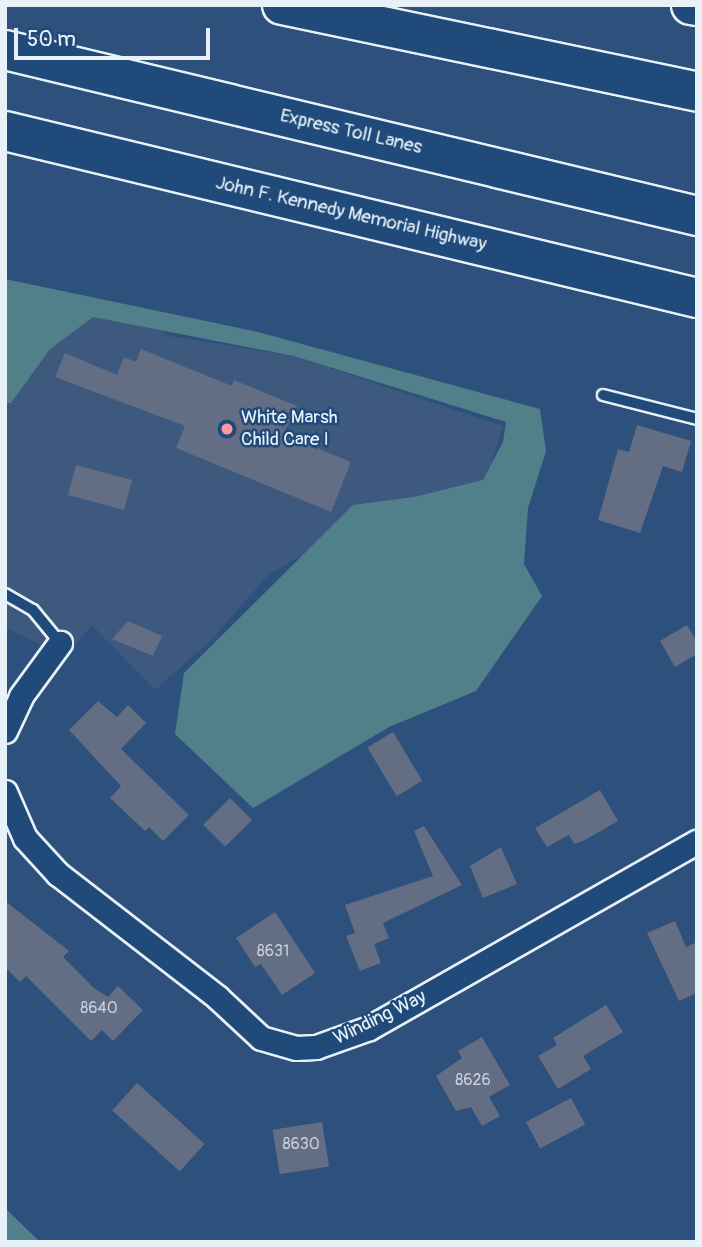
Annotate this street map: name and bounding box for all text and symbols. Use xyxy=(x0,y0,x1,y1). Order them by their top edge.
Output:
scale bar xyxy=(18,14,214,58)
text: 50 m xyxy=(27,26,76,53)
street label: Express Toll Lanes xyxy=(278,105,424,159)
street label: John F. Kennedy Memorial Highway xyxy=(213,172,489,256)
place label: White Marsh Child Care I xyxy=(241,407,338,451)
marker: White Marsh Child Care I xyxy=(219,421,235,437)
house number: 8631 xyxy=(257,941,289,961)
street label: Winding Way xyxy=(330,986,430,1050)
house number: 8640 xyxy=(80,998,118,1018)
house number: 8626 xyxy=(455,1070,491,1090)
house number: 8630 xyxy=(282,1134,320,1154)

